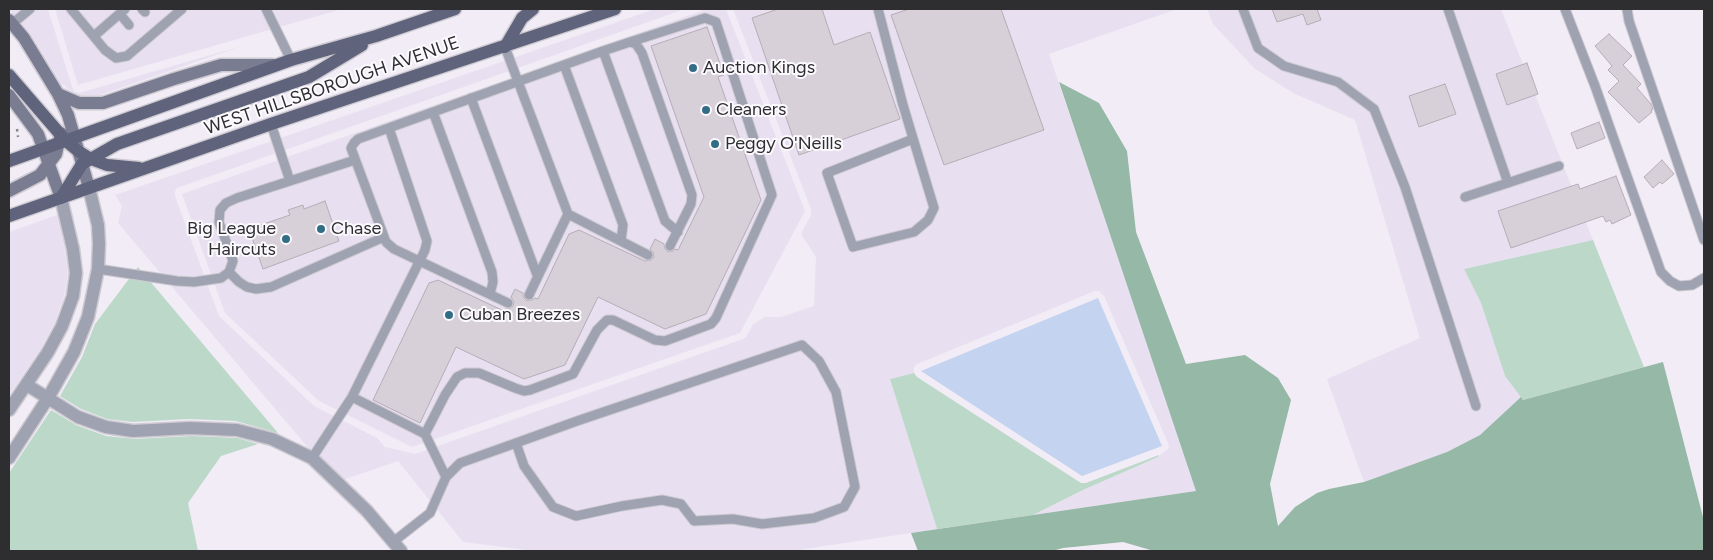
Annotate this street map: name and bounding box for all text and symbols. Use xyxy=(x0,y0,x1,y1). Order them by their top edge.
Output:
street label: WEST HILLSBOROUGH AVENUE xyxy=(202,32,462,140)
place label: Auction Kings xyxy=(703,57,815,79)
marker: Auction Kings xyxy=(687,62,699,74)
place label: Cleaners xyxy=(716,99,786,121)
marker: Cleaners xyxy=(700,104,712,116)
place label: Peggy O'Neills xyxy=(725,133,842,155)
marker: Peggy O'Neills xyxy=(709,138,721,150)
place label: Big League Haircuts xyxy=(187,218,276,260)
place label: Chase xyxy=(331,218,381,240)
marker: Chase xyxy=(315,223,327,235)
marker: Big League Haircuts xyxy=(280,233,292,245)
place label: Cuban Breezes xyxy=(459,304,580,326)
marker: Cuban Breezes xyxy=(443,309,455,321)

